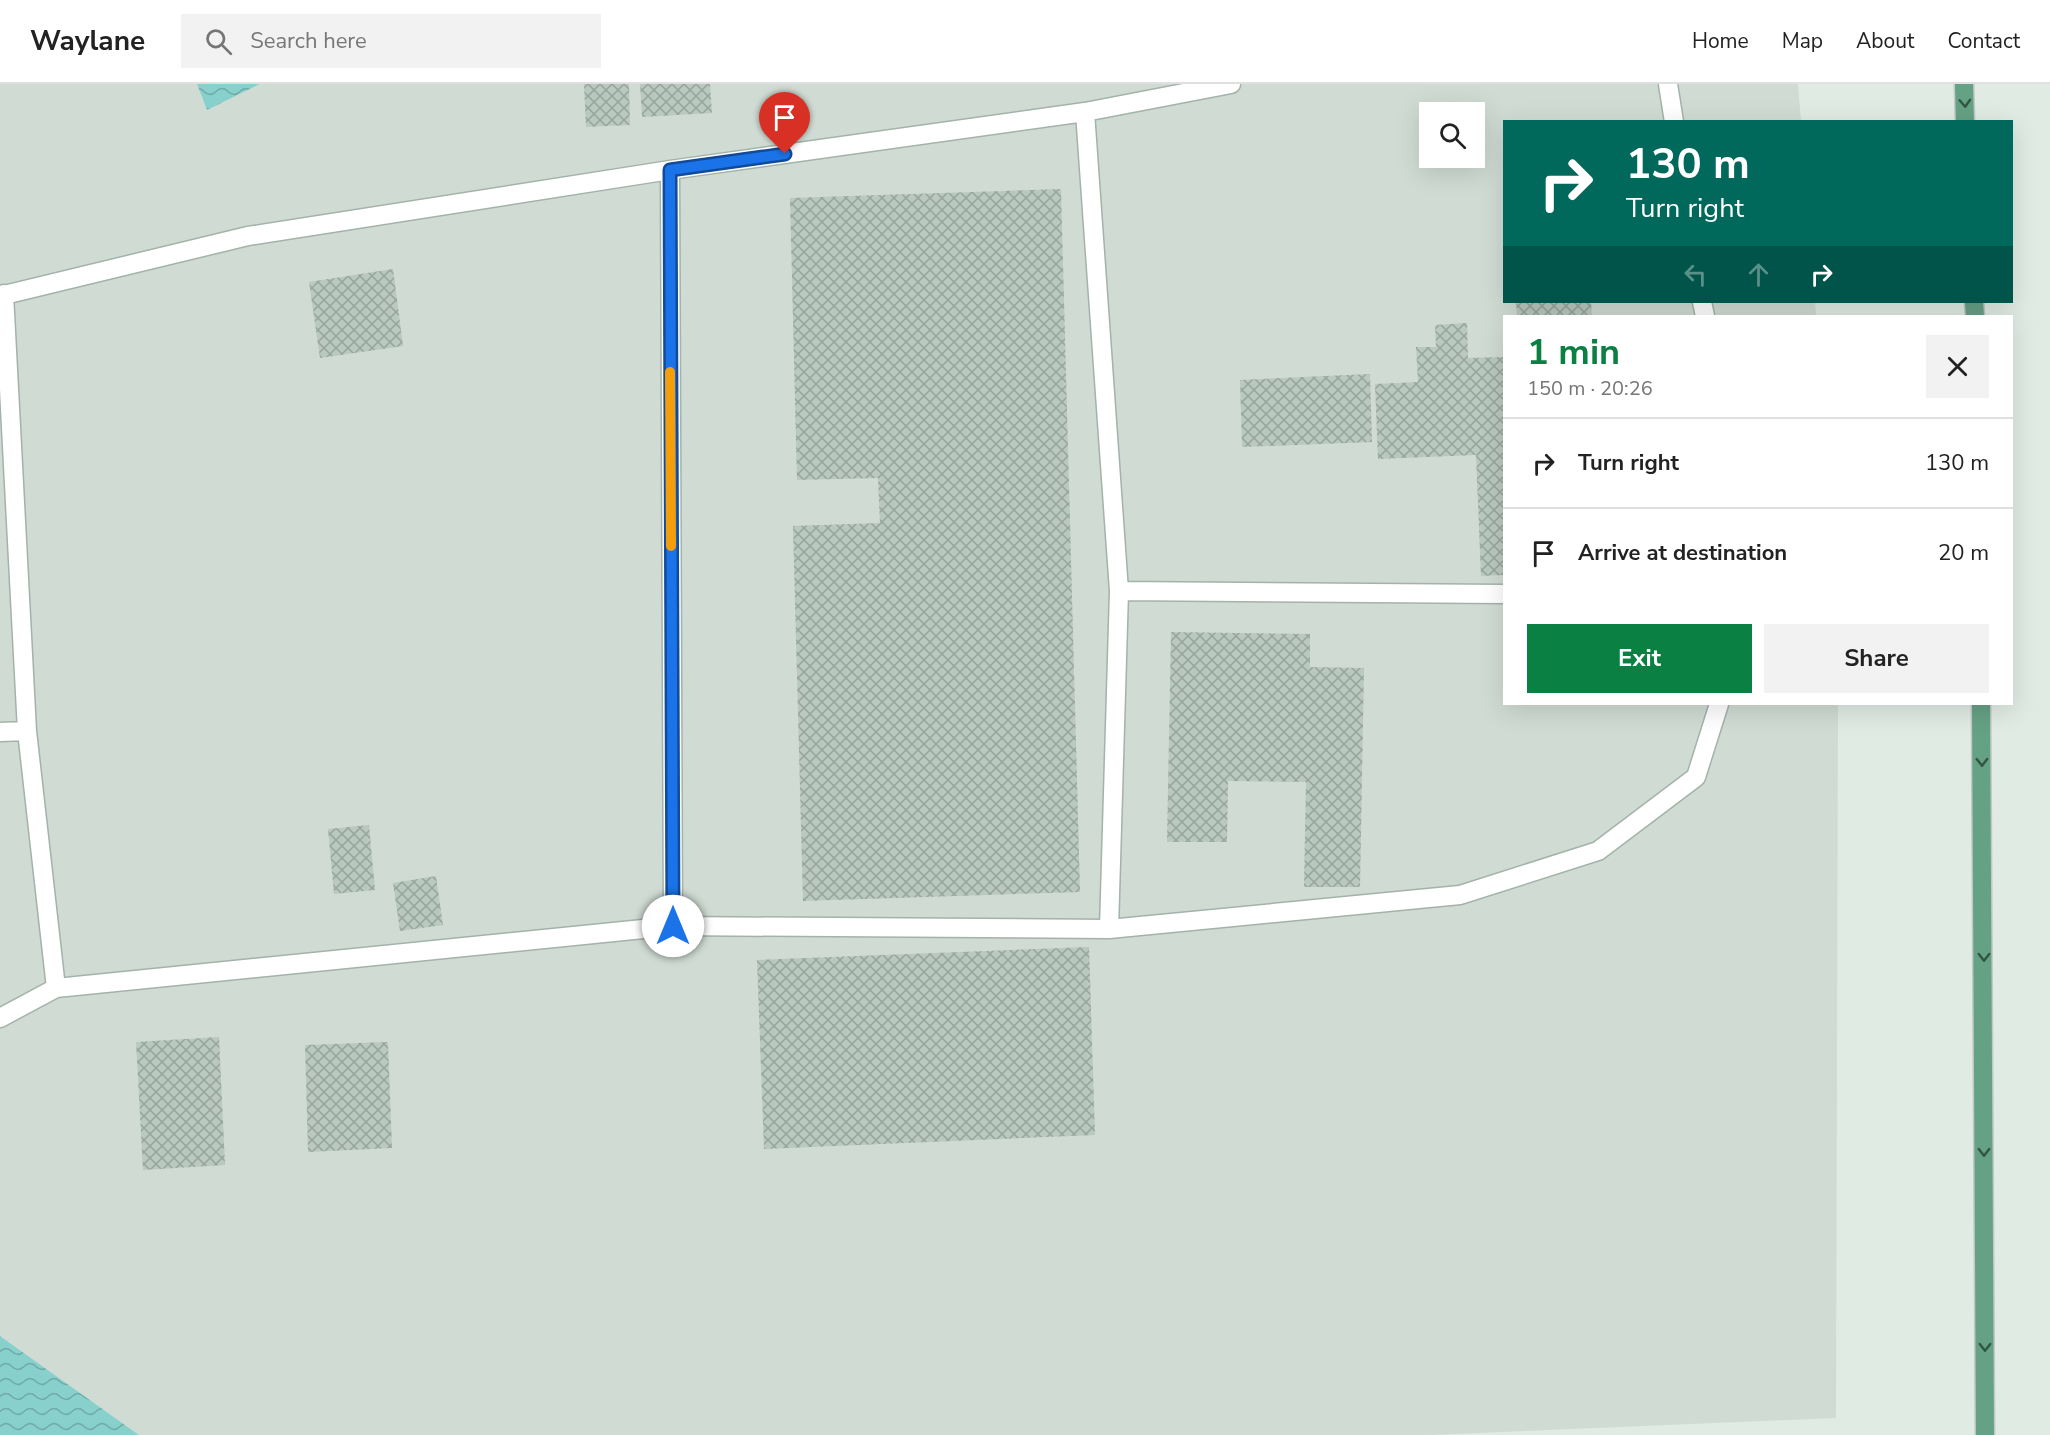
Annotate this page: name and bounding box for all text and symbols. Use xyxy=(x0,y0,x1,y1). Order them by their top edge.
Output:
search box xyxy=(181,14,601,68)
text: Waylane xyxy=(30,22,145,60)
icon: search xyxy=(202,25,235,58)
text: Search here xyxy=(250,26,367,56)
text: Home xyxy=(1692,27,1749,55)
text: Map xyxy=(1782,27,1823,55)
text: About xyxy=(1856,27,1914,55)
text: Contact xyxy=(1947,27,2020,55)
pin xyxy=(759,92,810,154)
one-way arrow xyxy=(1958,98,1971,107)
icon: arrive xyxy=(768,101,801,134)
map controls xyxy=(1419,102,1485,168)
button: search xyxy=(1419,102,1485,168)
text: 130 m xyxy=(1626,136,1750,193)
icon: right xyxy=(1527,144,1605,222)
text: Turn right xyxy=(1626,190,1744,227)
icon: left xyxy=(1679,258,1712,291)
icon: ahead xyxy=(1742,258,1775,291)
icon: right xyxy=(1805,258,1838,291)
text: 1 min xyxy=(1527,328,1620,377)
button: close xyxy=(1926,335,1989,398)
text: 150 m · 20:26 xyxy=(1527,375,1653,402)
icon: right xyxy=(1527,447,1560,480)
text: Turn right xyxy=(1578,448,1679,478)
text: 130 m xyxy=(1925,448,1989,478)
icon: arrive xyxy=(1527,537,1560,570)
text: Arrive at destination xyxy=(1578,538,1787,568)
text: 20 m xyxy=(1938,538,1989,568)
button: Exit xyxy=(1527,624,1752,693)
button: Share xyxy=(1764,624,1989,693)
one-way arrow xyxy=(1976,757,1988,766)
position arrow xyxy=(641,894,705,958)
one-way arrow xyxy=(1978,952,1990,961)
one-way arrow xyxy=(1978,1147,1990,1156)
one-way arrow xyxy=(1979,1342,1991,1351)

